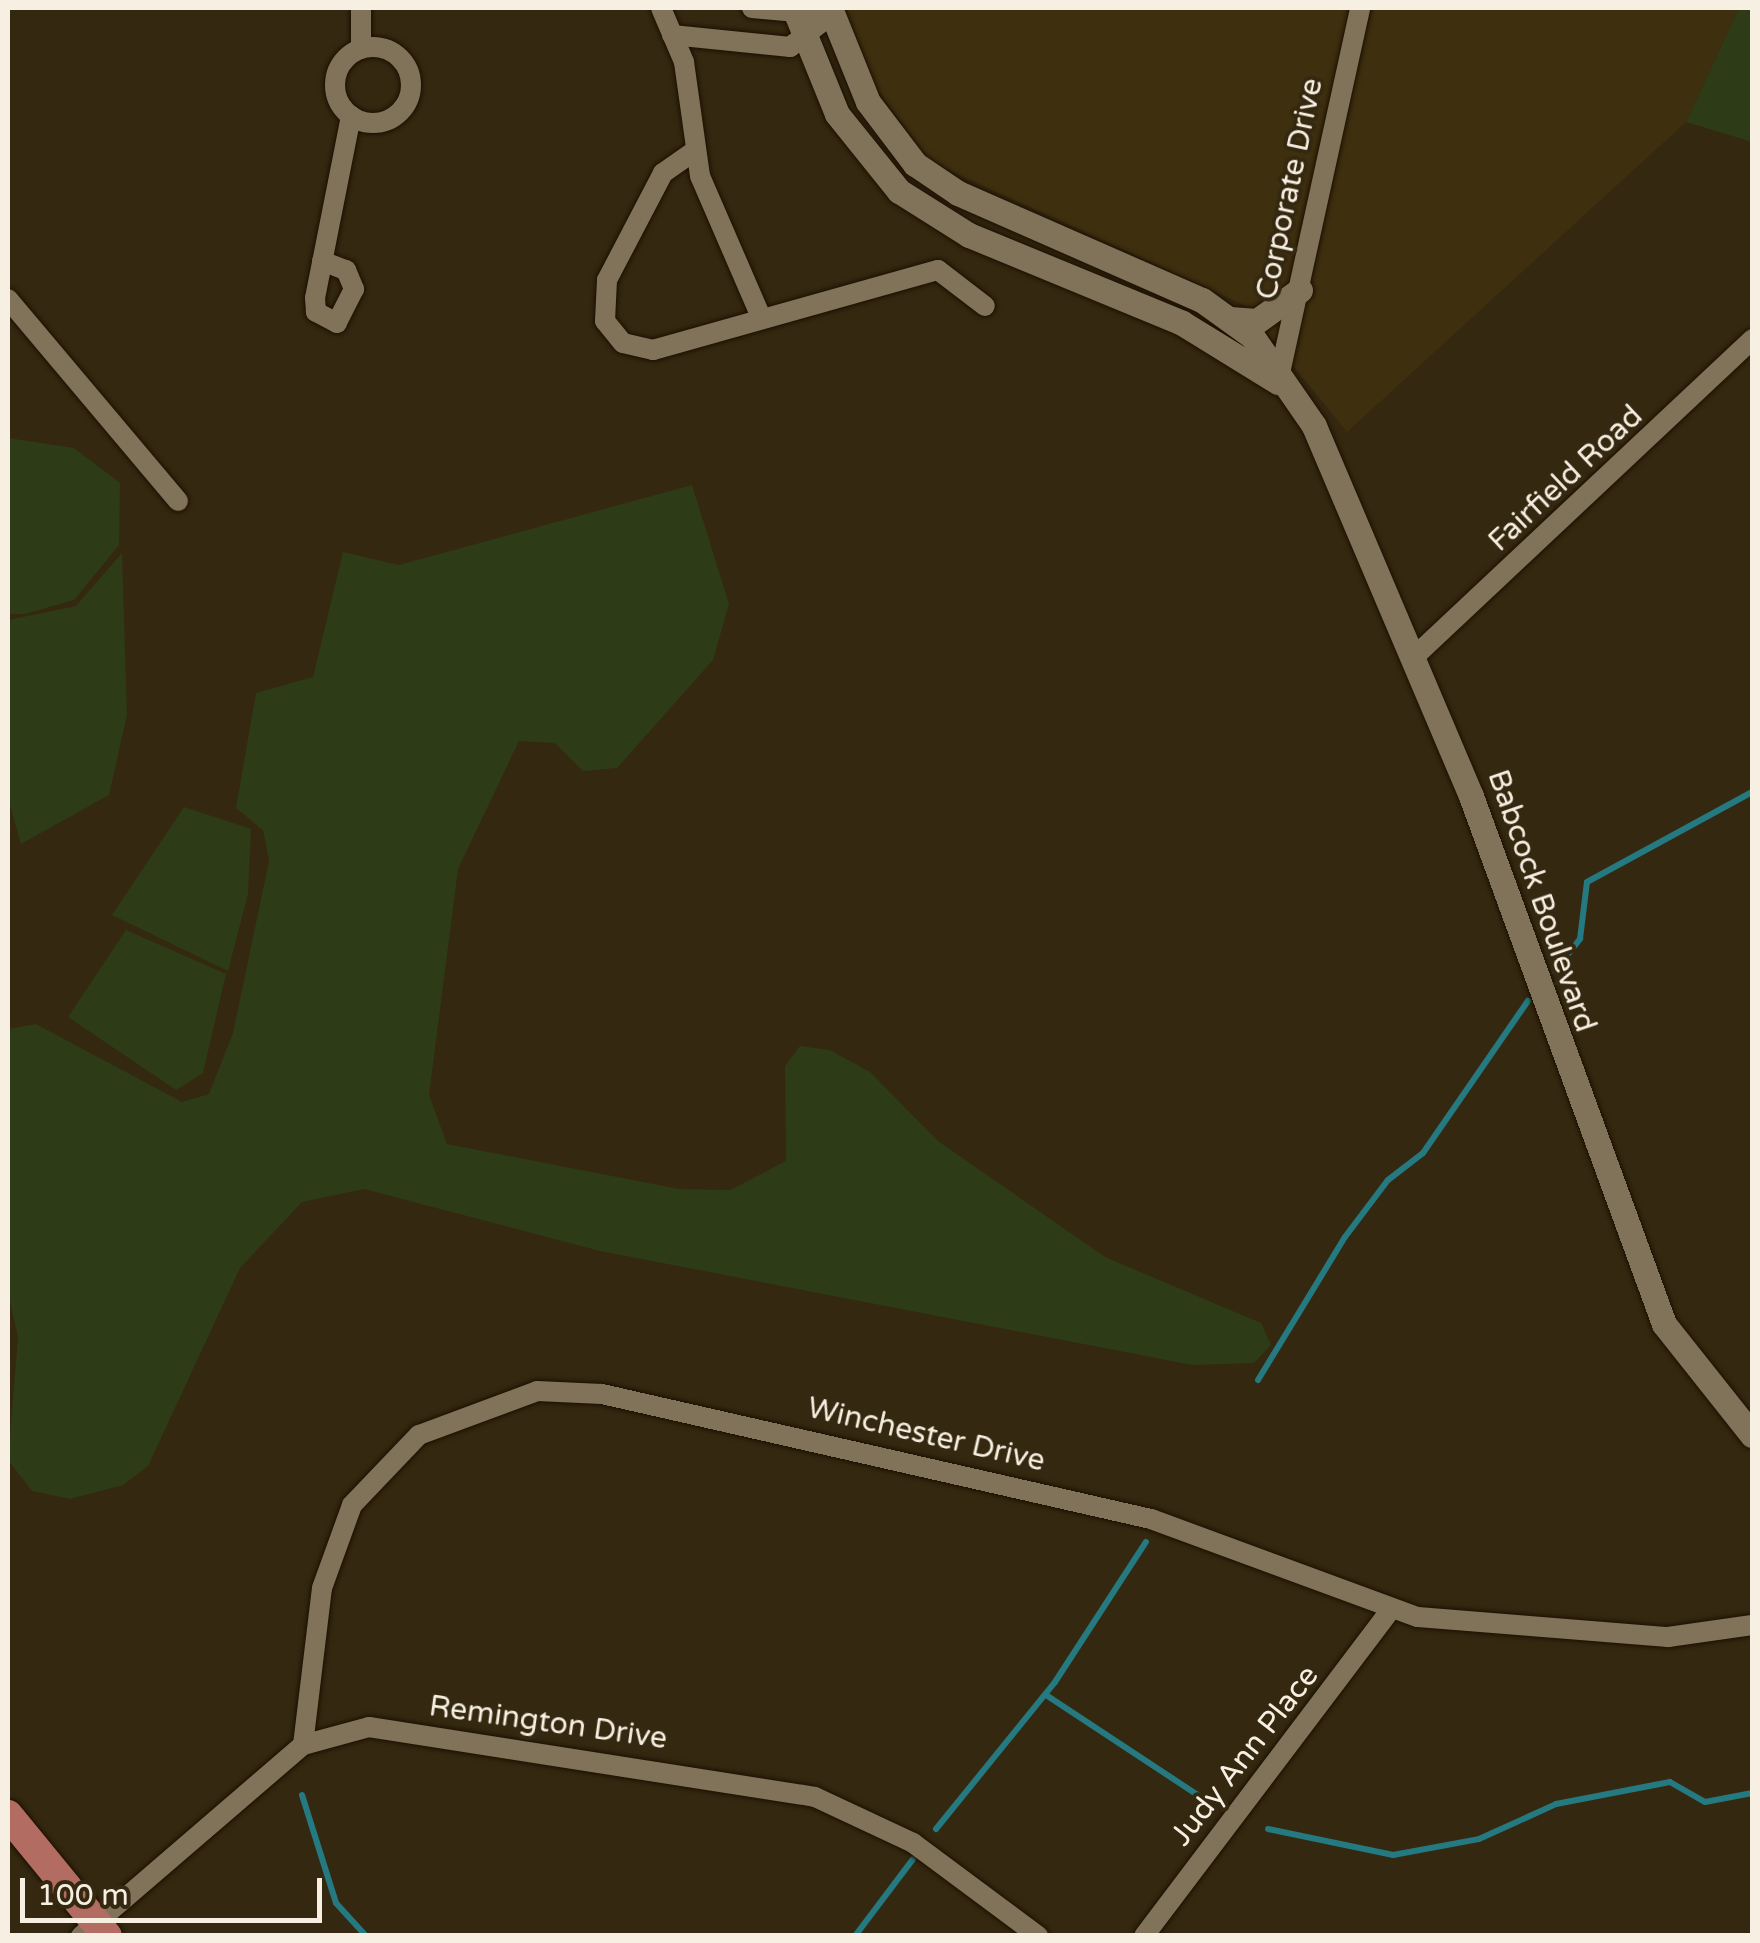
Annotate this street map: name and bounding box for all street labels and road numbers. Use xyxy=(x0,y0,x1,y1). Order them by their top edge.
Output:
street label: Corporate Drive xyxy=(1249,75,1331,303)
street label: Fairfield Road xyxy=(1482,399,1650,559)
street label: Babcock Boulevard xyxy=(1479,765,1603,1037)
street label: Winchester Drive xyxy=(804,1390,1048,1480)
street label: Judy Ann Place xyxy=(1163,1659,1327,1853)
street label: Remington Drive xyxy=(427,1688,669,1758)

